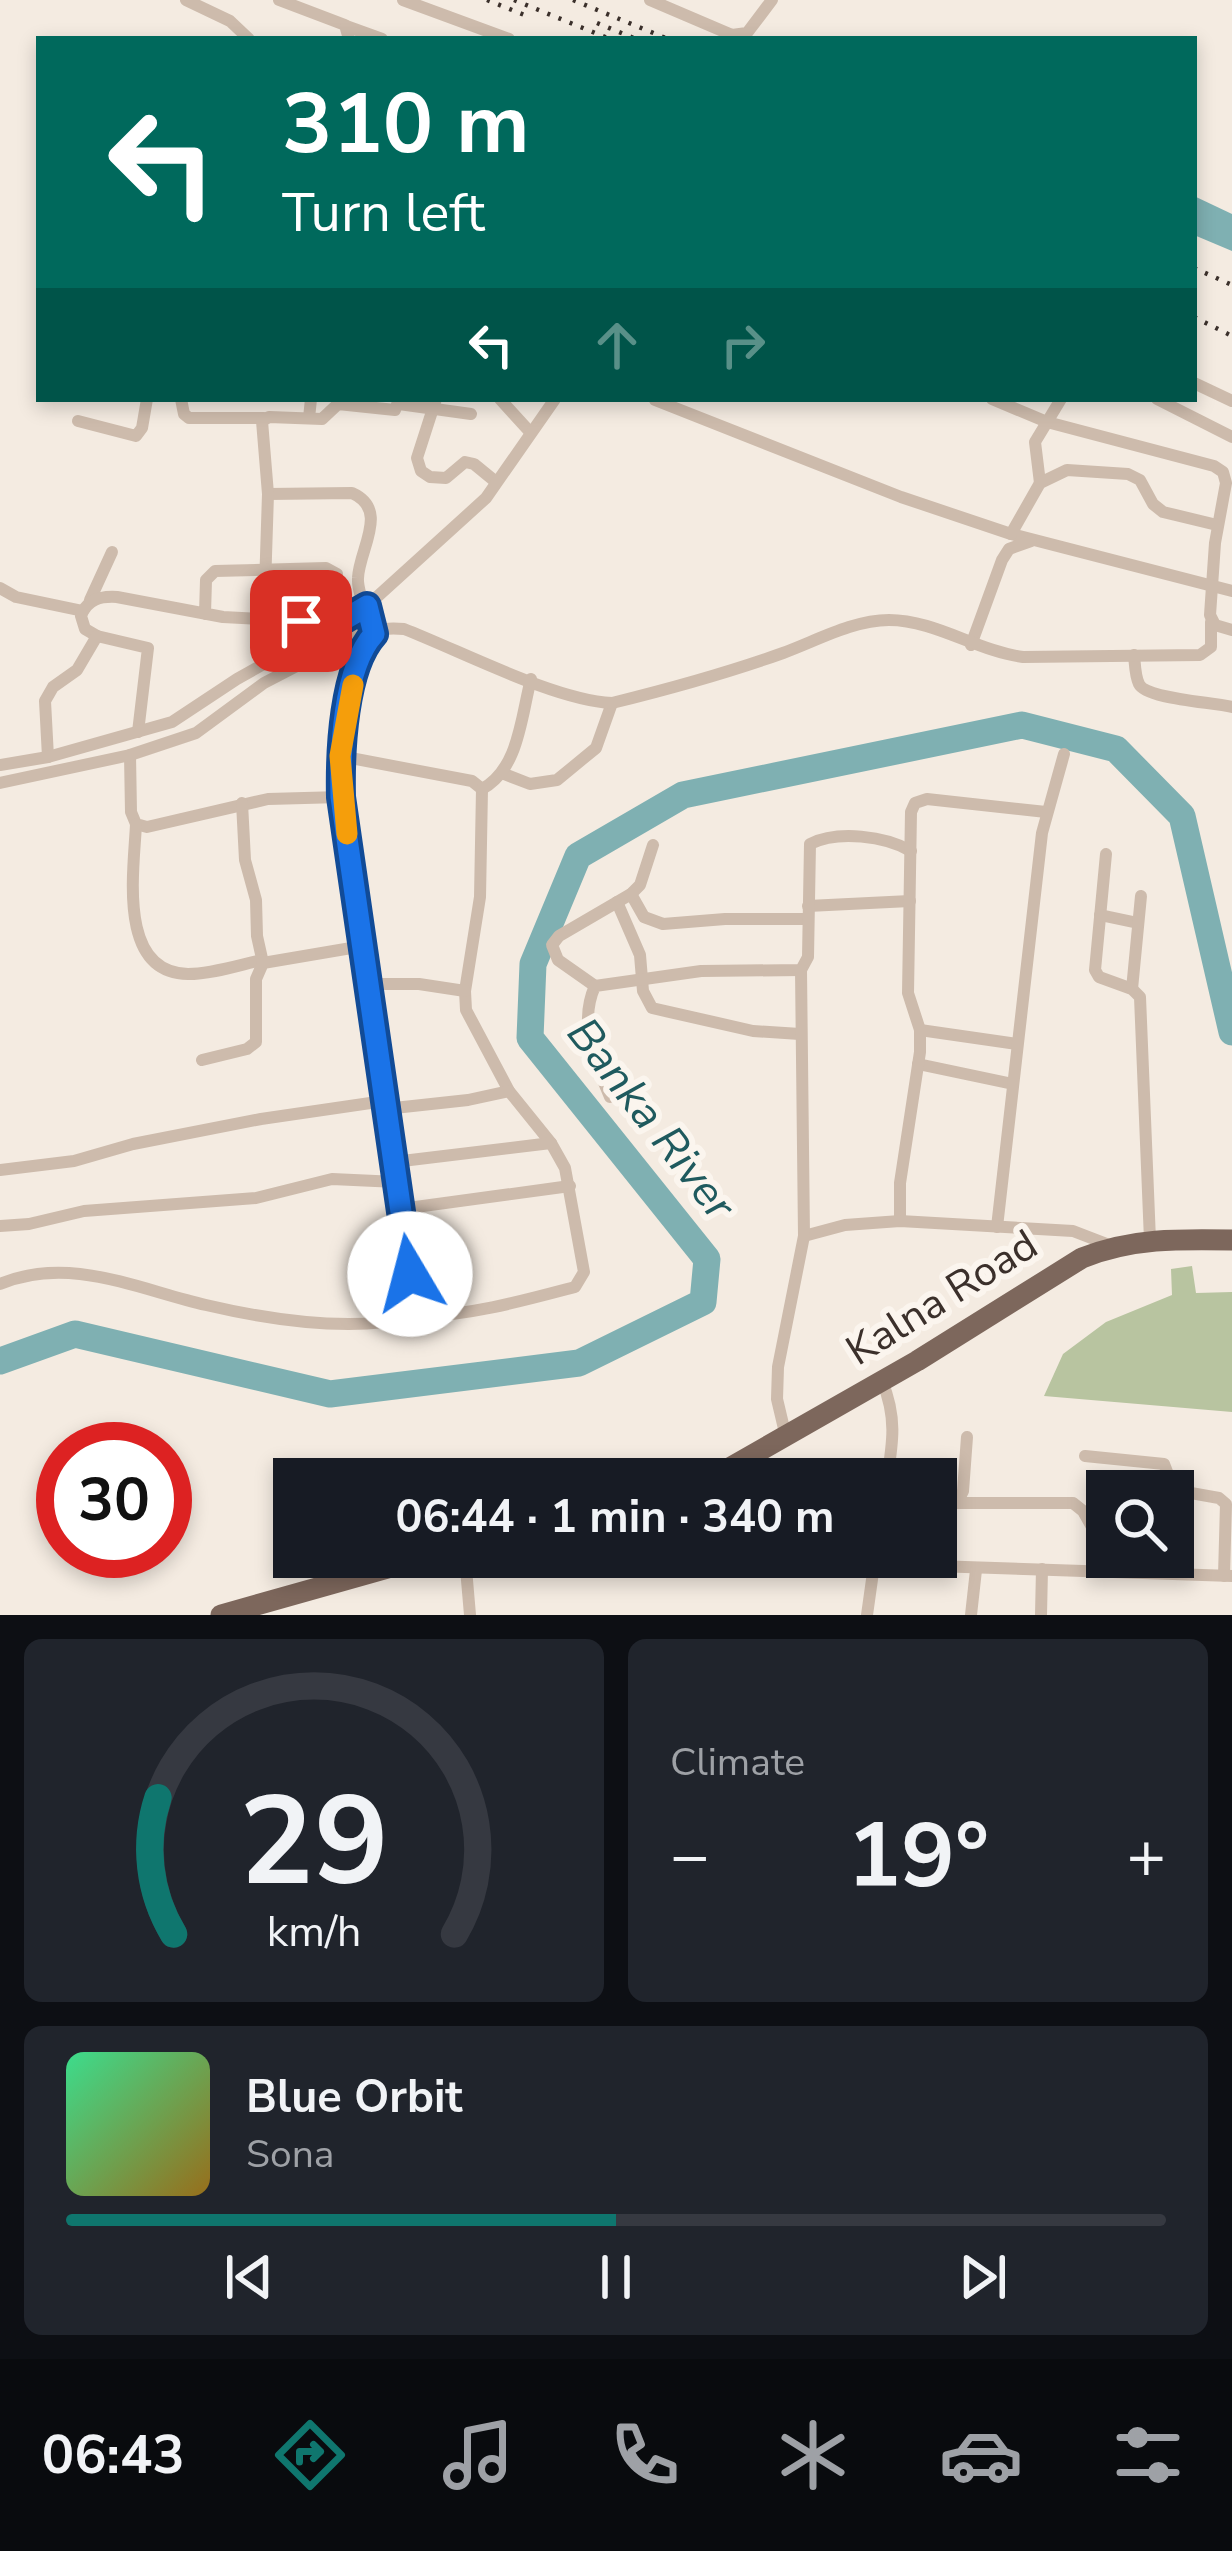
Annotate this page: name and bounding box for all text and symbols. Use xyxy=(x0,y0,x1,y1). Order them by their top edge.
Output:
text: 310 m xyxy=(282,67,530,182)
icon: left xyxy=(84,84,240,240)
text: Turn left xyxy=(282,176,485,250)
icon: left xyxy=(458,312,524,378)
icon: ahead xyxy=(584,312,650,378)
icon: right xyxy=(710,312,776,378)
pin xyxy=(250,570,352,672)
icon: arrive xyxy=(268,588,334,654)
water label: Banka River xyxy=(553,1005,750,1234)
position arrow xyxy=(347,1211,473,1337)
street label: Kalna Road xyxy=(835,1217,1049,1379)
speed limit sign: 30 xyxy=(36,1422,192,1578)
map controls xyxy=(1086,1470,1194,1578)
button: search xyxy=(1086,1470,1194,1578)
text: 06:44 · 1 min · 340 m xyxy=(395,1487,835,1548)
text: Climate xyxy=(670,1736,805,1789)
text: 29 xyxy=(239,1757,389,1927)
text: 19° xyxy=(847,1795,989,1918)
text: − xyxy=(670,1811,710,1901)
text: + xyxy=(1126,1811,1166,1901)
text: km/h xyxy=(267,1902,361,1960)
text: Blue Orbit xyxy=(246,2067,463,2128)
text: Sona xyxy=(246,2128,335,2181)
icon: previous xyxy=(216,2244,282,2310)
icon: pause xyxy=(583,2244,649,2310)
icon: next xyxy=(950,2244,1016,2310)
icon: directions xyxy=(268,2413,352,2497)
icon: music xyxy=(436,2413,520,2497)
icon: phone xyxy=(603,2413,687,2497)
icon: climate xyxy=(771,2413,855,2497)
icon: car xyxy=(939,2413,1023,2497)
icon: filters xyxy=(1106,2413,1190,2497)
text: 06:43 xyxy=(42,2418,185,2492)

